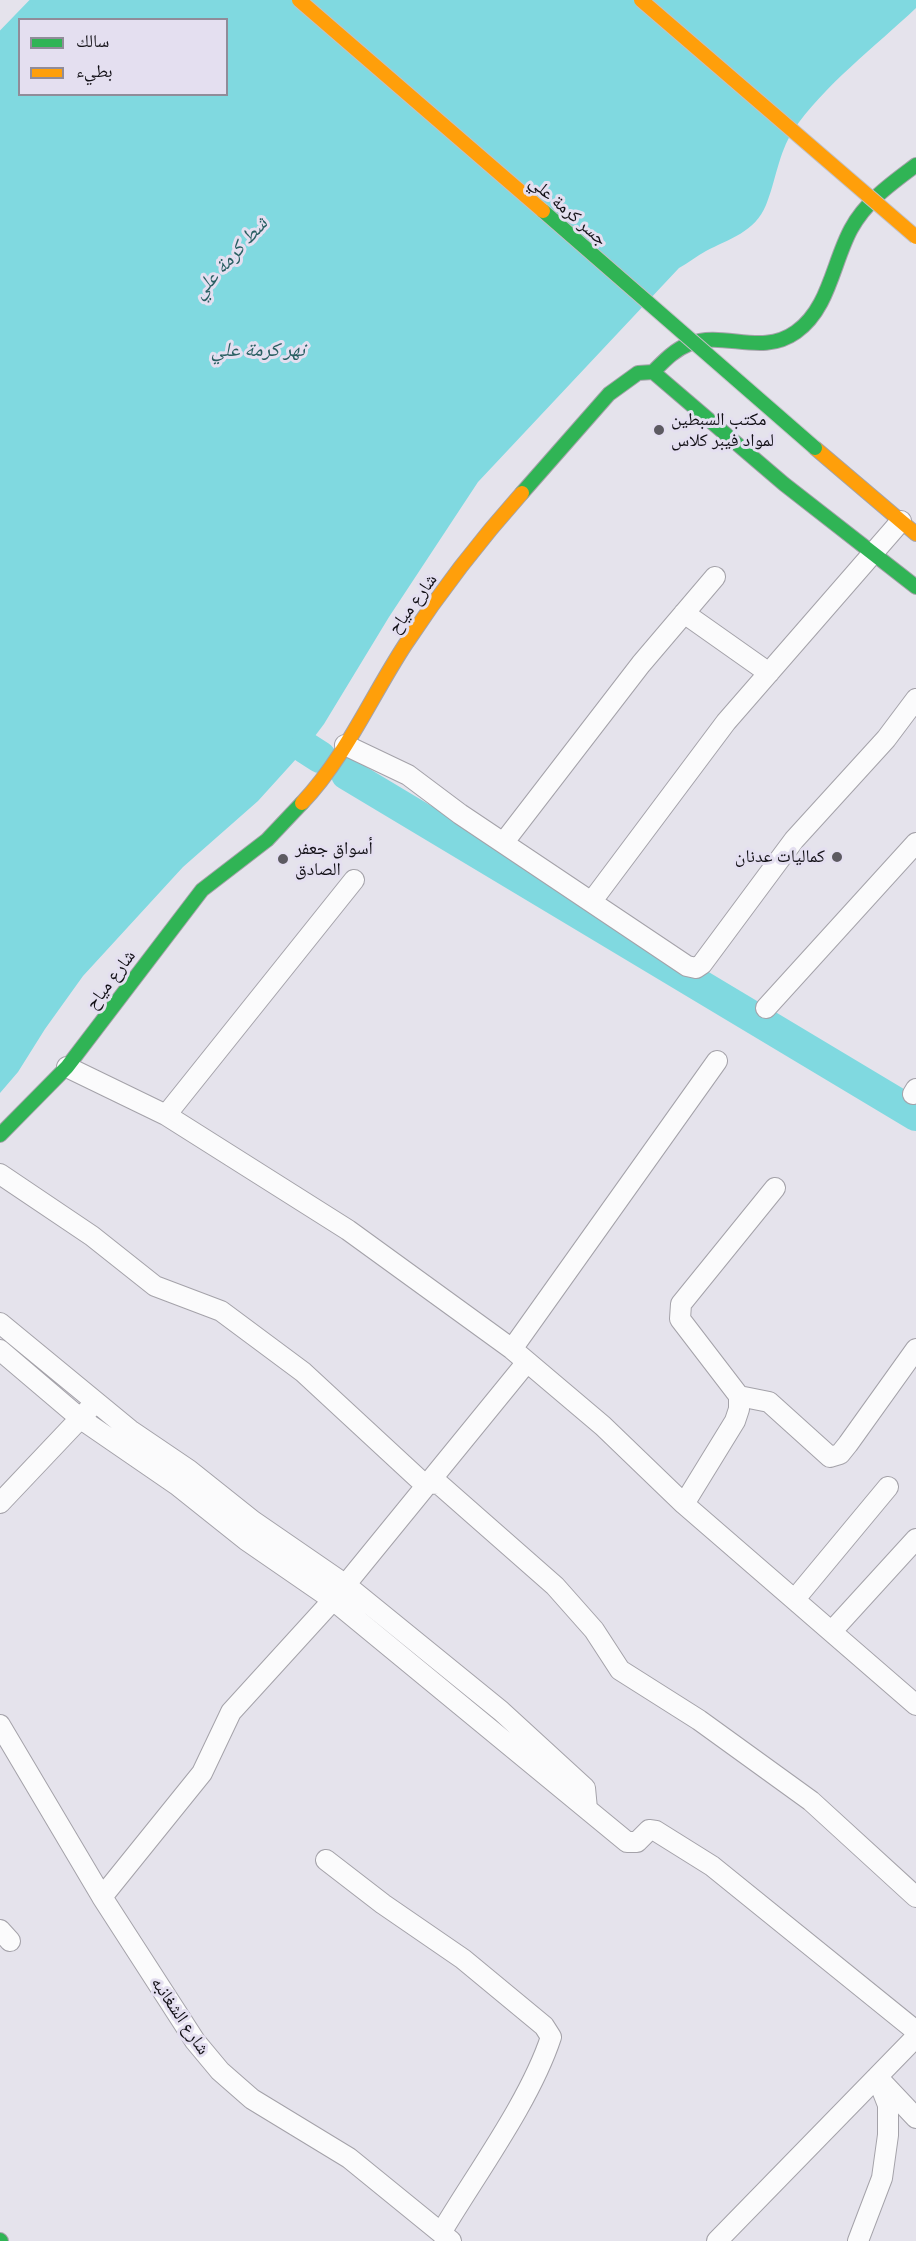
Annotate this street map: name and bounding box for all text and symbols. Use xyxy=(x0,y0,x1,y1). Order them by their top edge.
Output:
legend xyxy=(18,18,228,96)
text: سالك xyxy=(76,29,109,52)
text: بطيء xyxy=(76,59,113,82)
street label: جسر كرمة علي xyxy=(525,171,611,251)
water label: شط كرمة علي xyxy=(187,212,273,304)
water label: نهر كرمة علي xyxy=(211,338,305,362)
place label: مكتب السبطين لمواد فيبر كلاس xyxy=(671,409,774,452)
marker: مكتب السبطين لمواد فيبر كلاس xyxy=(652,423,666,437)
street label: شارع مياح xyxy=(384,570,442,638)
place label: أسواق جعفر الصادق xyxy=(295,838,373,880)
place label: كماليات عدنان xyxy=(735,846,825,868)
marker: كماليات عدنان xyxy=(830,850,844,864)
marker: أسواق جعفر الصادق xyxy=(276,852,290,866)
street label: شارع مياح xyxy=(82,946,140,1014)
street label: شارع الشغانبه xyxy=(146,1973,214,2059)

